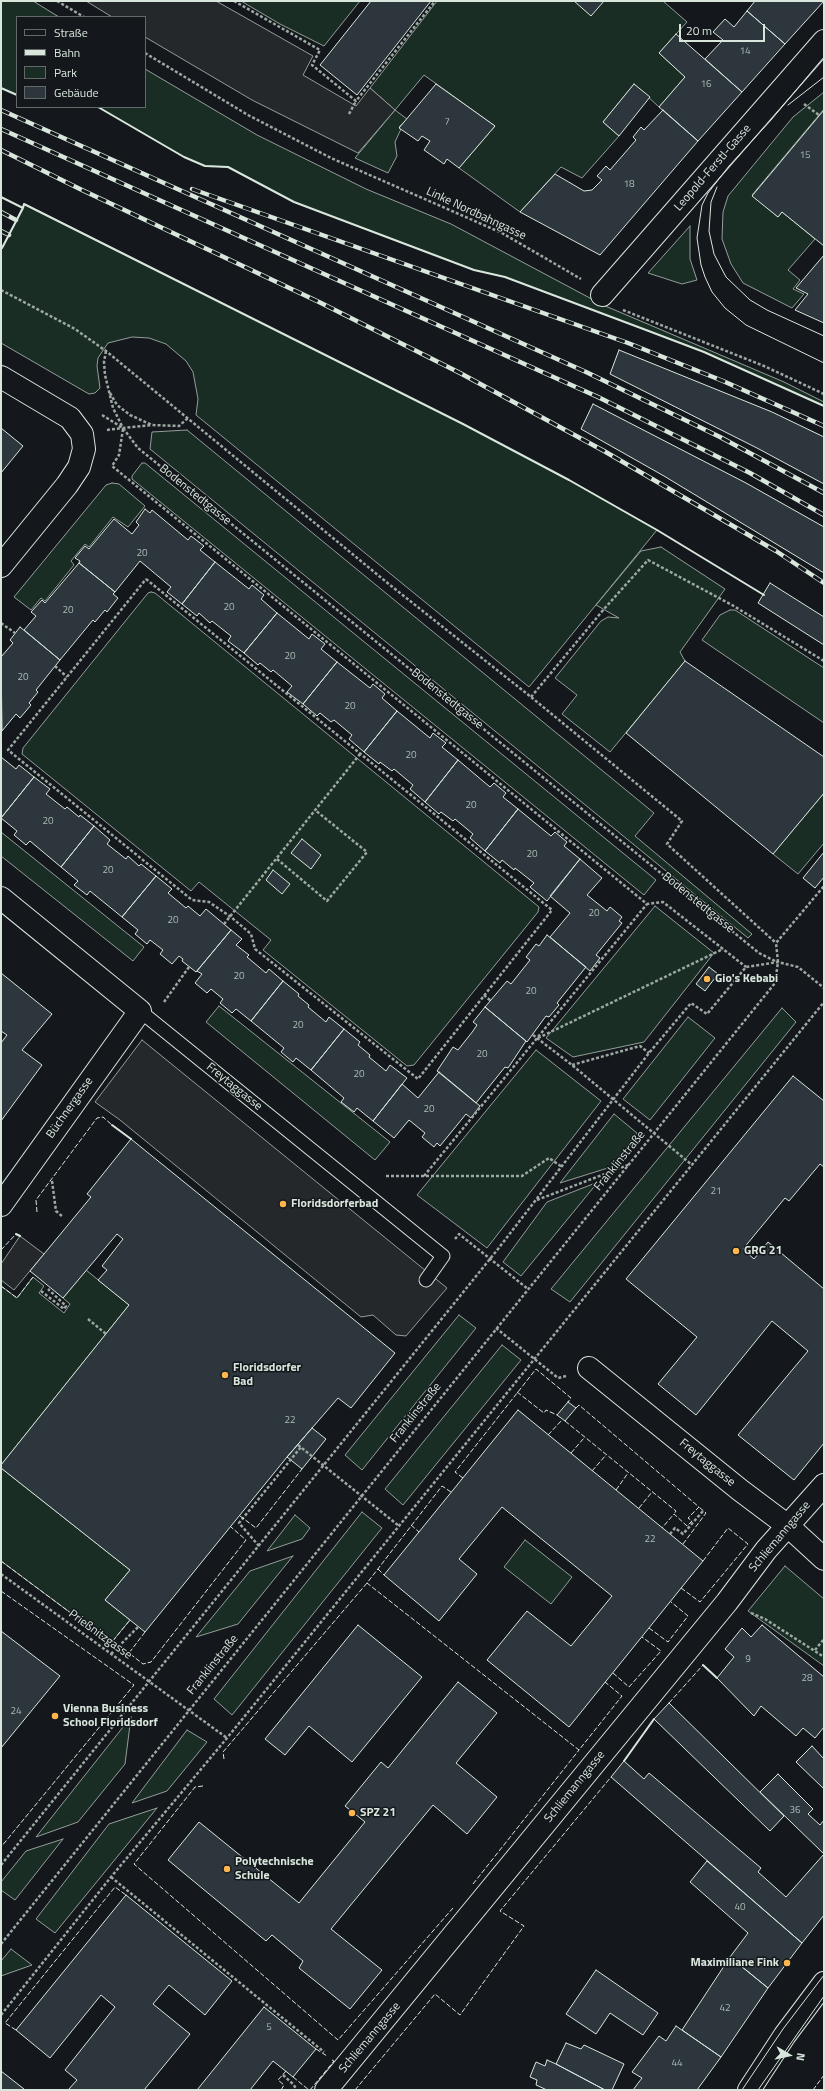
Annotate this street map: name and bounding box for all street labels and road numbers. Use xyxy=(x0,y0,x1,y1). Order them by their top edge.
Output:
street label: Leopold-Ferstl-Gasse xyxy=(672,122,754,214)
street label: Linke Nordbahngasse xyxy=(424,185,528,243)
street label: Bodenstedtgasse xyxy=(156,462,234,528)
street label: Bodenstedtgasse xyxy=(408,666,486,732)
street label: Bodenstedtgasse xyxy=(659,870,737,936)
street label: Freytaggasse xyxy=(203,1060,265,1114)
street label: Büchnergasse xyxy=(44,1075,96,1141)
street label: Franklinstraße xyxy=(591,1128,649,1194)
street label: Franklinstraße xyxy=(387,1380,445,1446)
street label: Freytaggasse xyxy=(676,1436,738,1490)
street label: Schliemanngasse xyxy=(746,1499,814,1575)
street label: Prießnitzgasse xyxy=(65,1607,135,1663)
street label: Franklinstraße xyxy=(184,1632,242,1698)
street label: Schliemanngasse xyxy=(542,1748,608,1826)
street label: Schliemanngasse xyxy=(336,2000,404,2076)

